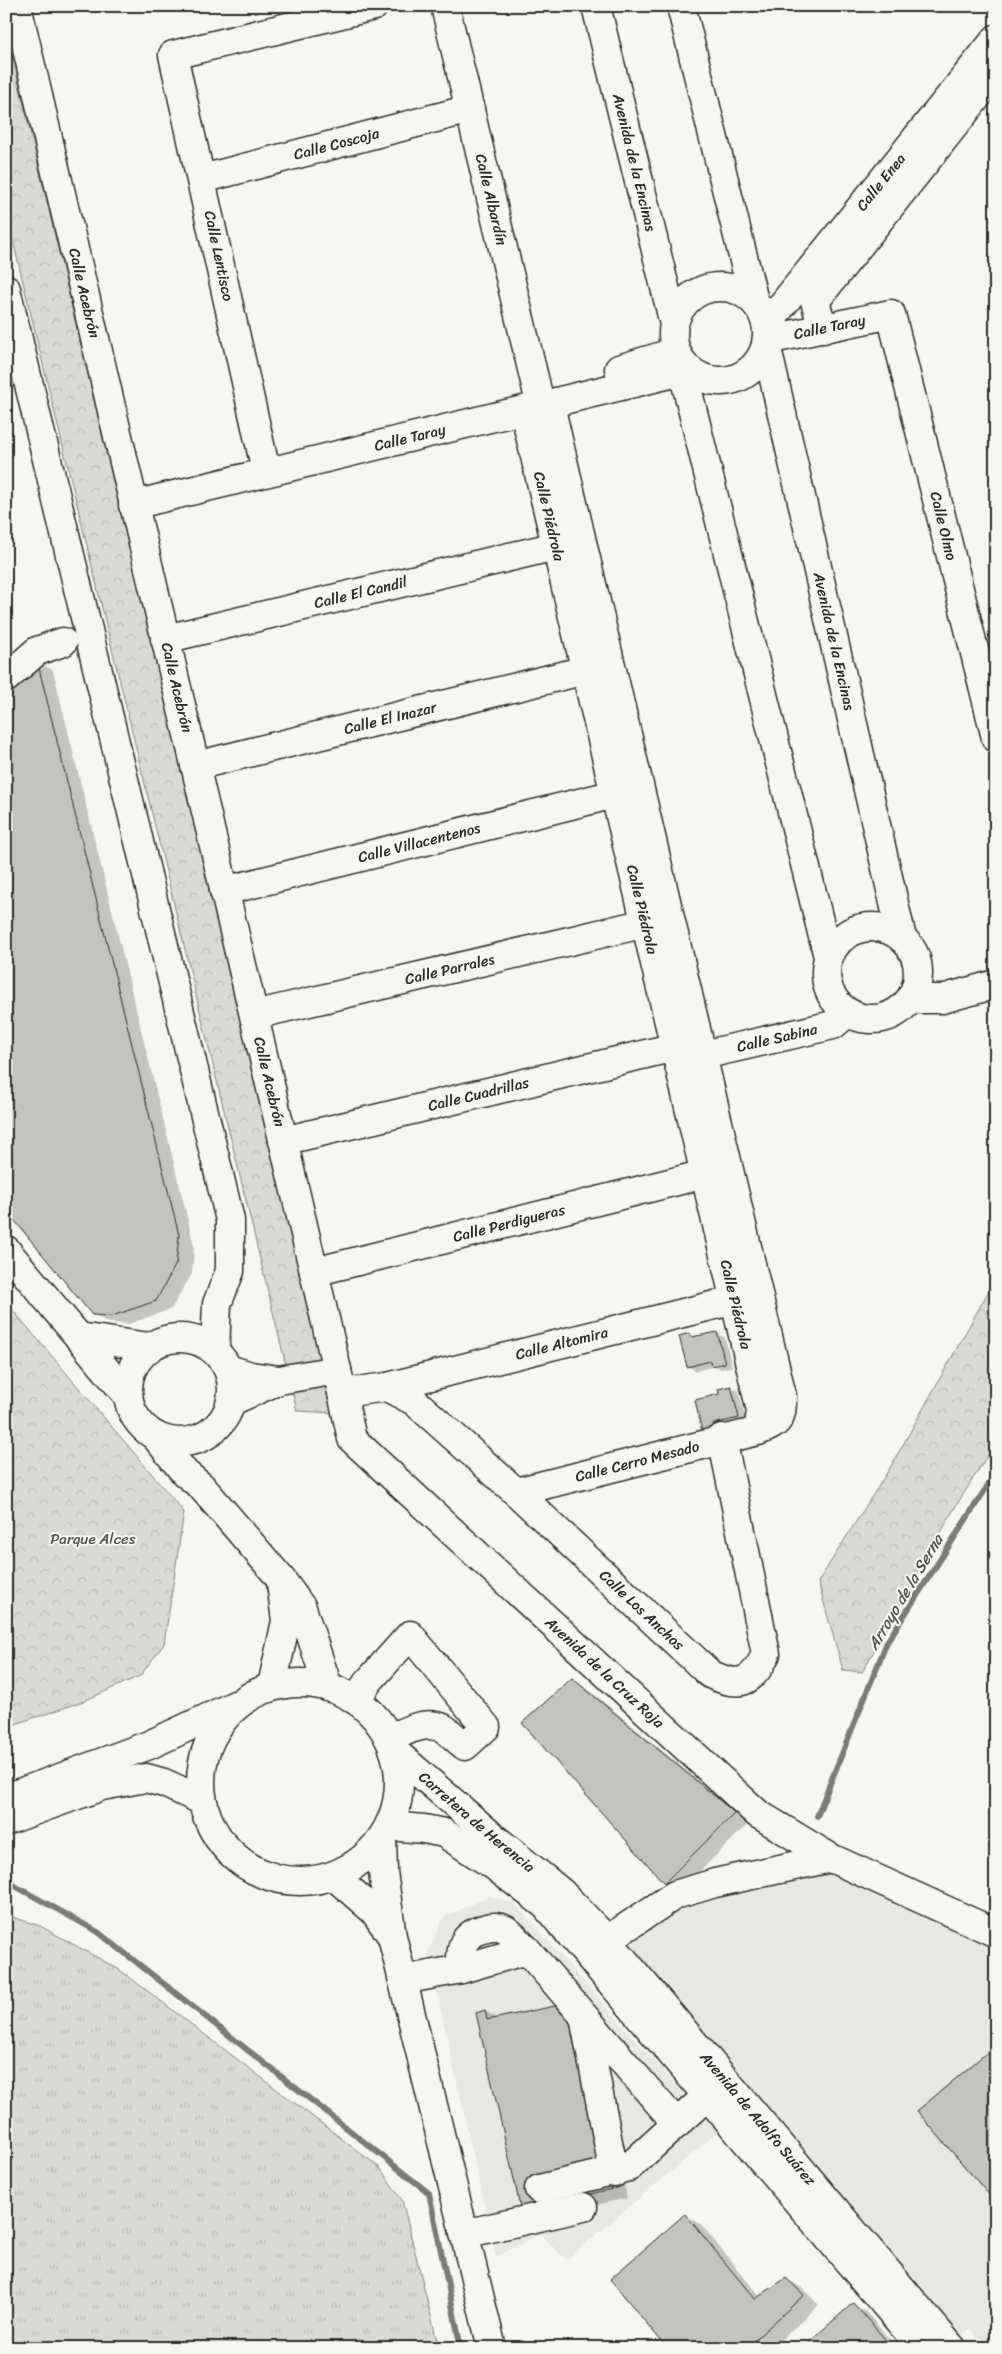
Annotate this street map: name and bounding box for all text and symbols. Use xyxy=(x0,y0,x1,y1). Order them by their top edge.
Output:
street label: Avenida de la Encinas xyxy=(605,90,664,235)
street label: Calle Coscoja xyxy=(291,120,383,168)
street label: Calle Enea xyxy=(849,147,913,217)
street label: Calle Albardín xyxy=(468,151,515,248)
street label: Calle Lentisco xyxy=(197,208,241,304)
street label: Calle Acebrón xyxy=(61,246,108,341)
street label: Calle Taray xyxy=(791,307,868,347)
street label: Calle Taray xyxy=(371,416,449,459)
street label: Calle Piédrola xyxy=(526,469,572,564)
street label: Calle Olmo xyxy=(922,489,965,564)
street label: Calle El Candil xyxy=(311,569,410,616)
street label: Avenida de la Encinas xyxy=(805,569,863,714)
street label: Calle Acebrón xyxy=(154,640,200,735)
street label: Calle El Inazar xyxy=(341,694,440,742)
street label: Calle Villacentenos xyxy=(355,815,484,870)
street label: Calle Piédrola xyxy=(619,862,666,957)
street label: Calle Parrales xyxy=(402,946,498,992)
street label: Calle Sabina xyxy=(734,1016,820,1060)
street label: Calle Acebrón xyxy=(246,1034,293,1129)
street label: Calle Cuadrillas xyxy=(425,1069,532,1119)
street label: Calle Perdigueras xyxy=(450,1197,568,1250)
street label: Calle Piédrola xyxy=(713,1257,759,1352)
street label: Calle Altomira xyxy=(513,1319,611,1367)
street label: Calle Cerro Mesado xyxy=(572,1433,702,1490)
park label: Parque Alces xyxy=(50,1526,136,1552)
water label: Arroyo de la Serna xyxy=(858,1527,952,1656)
street label: Calle Los Anchos xyxy=(593,1563,691,1657)
street label: Avenida de la Cruz Roja xyxy=(538,1610,671,1735)
street label: Carretera de Herencia xyxy=(413,1765,541,1879)
street label: Avenida de Adolfo Suárez xyxy=(693,2045,823,2192)

